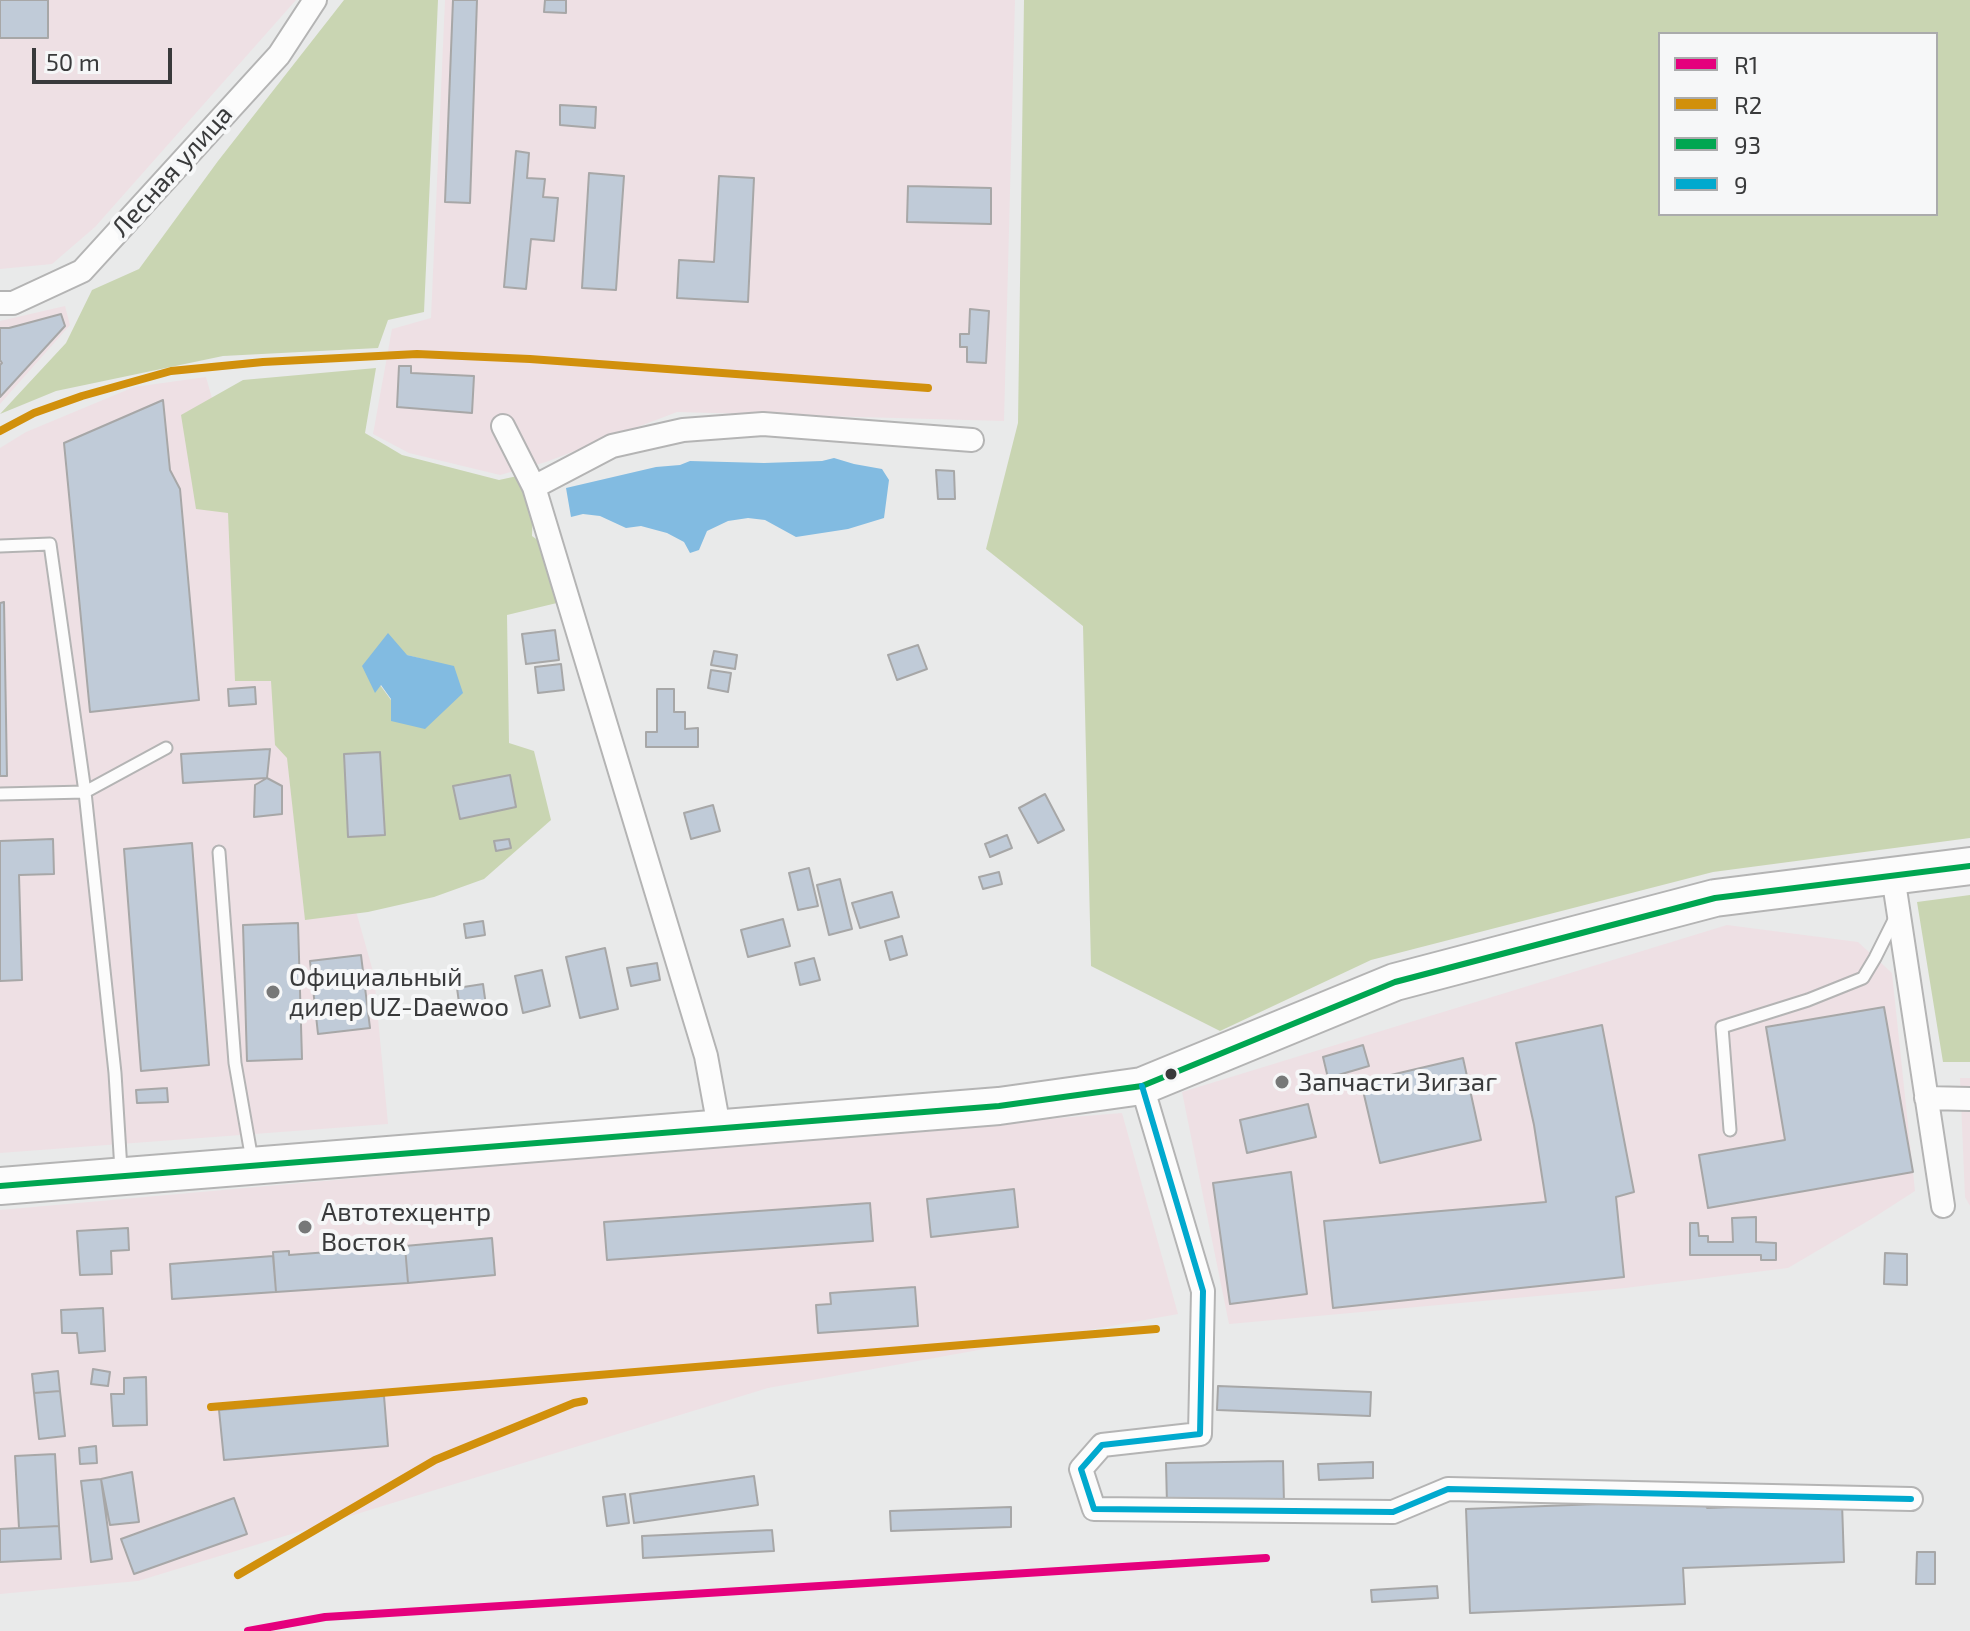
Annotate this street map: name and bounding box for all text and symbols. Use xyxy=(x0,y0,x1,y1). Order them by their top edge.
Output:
scale bar xyxy=(36,32,176,82)
legend xyxy=(1658,32,1938,216)
text: 50 m xyxy=(46,47,100,76)
text: R1 xyxy=(1734,50,1758,79)
text: R2 xyxy=(1734,90,1762,119)
street label: Лесная улица xyxy=(105,99,239,243)
text: 93 xyxy=(1734,130,1761,159)
text: 9 xyxy=(1734,170,1748,199)
place label: Официальный дилер UZ-Daewoo xyxy=(289,961,509,1022)
marker: Официальный дилер UZ-Daewoo xyxy=(264,983,282,1001)
unlabelled marker xyxy=(1163,1066,1179,1082)
place label: Запчасти Зигзаг xyxy=(1298,1066,1497,1098)
marker: Запчасти Зигзаг xyxy=(1273,1073,1291,1091)
place label: Автотехцентр Восток xyxy=(321,1196,491,1258)
marker: Автотехцентр Восток xyxy=(296,1218,314,1236)

